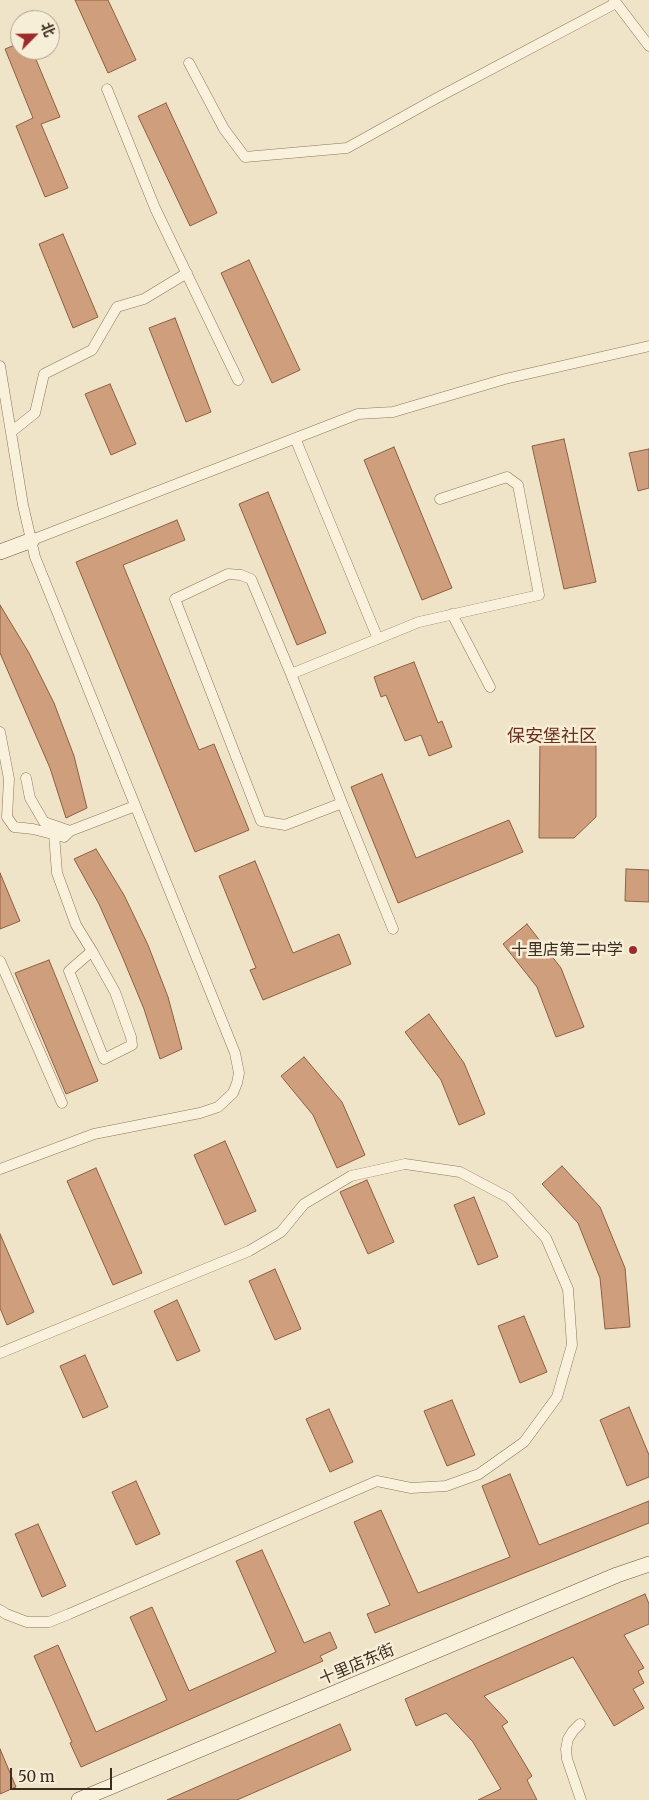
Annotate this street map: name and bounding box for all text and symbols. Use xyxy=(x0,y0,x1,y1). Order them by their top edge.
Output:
north arrow xyxy=(10,10,60,60)
text: 北 xyxy=(37,20,59,39)
district label: 保安堡社区 xyxy=(507,726,597,748)
place label: 十里店第二中学 xyxy=(511,940,623,960)
marker: 十里店第二中学 xyxy=(627,944,639,956)
street label: 十里店东街 xyxy=(316,1641,398,1689)
scale bar xyxy=(12,1758,115,1790)
text: 50 m xyxy=(18,1767,55,1786)

